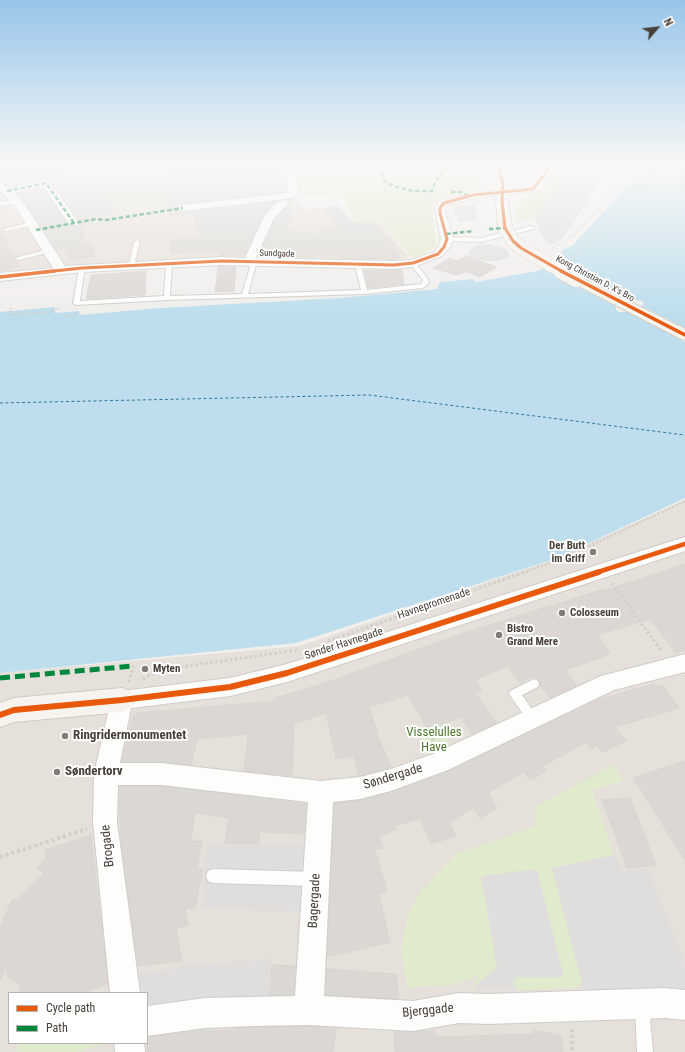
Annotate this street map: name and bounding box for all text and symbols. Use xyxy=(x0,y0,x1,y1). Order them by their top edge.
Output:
north arrow xyxy=(637,8,677,48)
text: N xyxy=(661,16,675,28)
street label: Sundgade xyxy=(259,248,295,260)
street label: Kong Christian D. X's Bro xyxy=(554,254,636,304)
place label: Der Butt im Griff xyxy=(549,539,585,565)
marker: Der Butt im Griff xyxy=(588,547,598,557)
street label: Havnepromenade xyxy=(396,585,472,623)
place label: Colosseum xyxy=(570,606,619,620)
marker: Colosseum xyxy=(557,608,567,618)
place label: Bistro Grand Mere xyxy=(507,622,558,648)
street label: Sønder Havnegade xyxy=(303,625,385,663)
marker: Bistro Grand Mere xyxy=(494,630,504,640)
place label: Myten xyxy=(153,662,180,676)
marker: Myten xyxy=(140,664,150,674)
park label: Visselulles Have xyxy=(406,725,462,756)
place label: Ringridermonumentet xyxy=(73,728,186,744)
marker: Ringridermonumentet xyxy=(60,731,70,741)
street label: Søndergade xyxy=(362,761,424,793)
place label: Søndertorv xyxy=(65,764,123,780)
marker: Søndertorv xyxy=(52,767,62,777)
street label: Brogade xyxy=(98,824,118,868)
street label: Bagergade xyxy=(306,873,324,929)
legend xyxy=(8,992,148,1044)
text: Cycle path xyxy=(46,1001,95,1015)
street label: Bjerggade xyxy=(402,1001,454,1021)
text: Path xyxy=(46,1021,68,1035)

